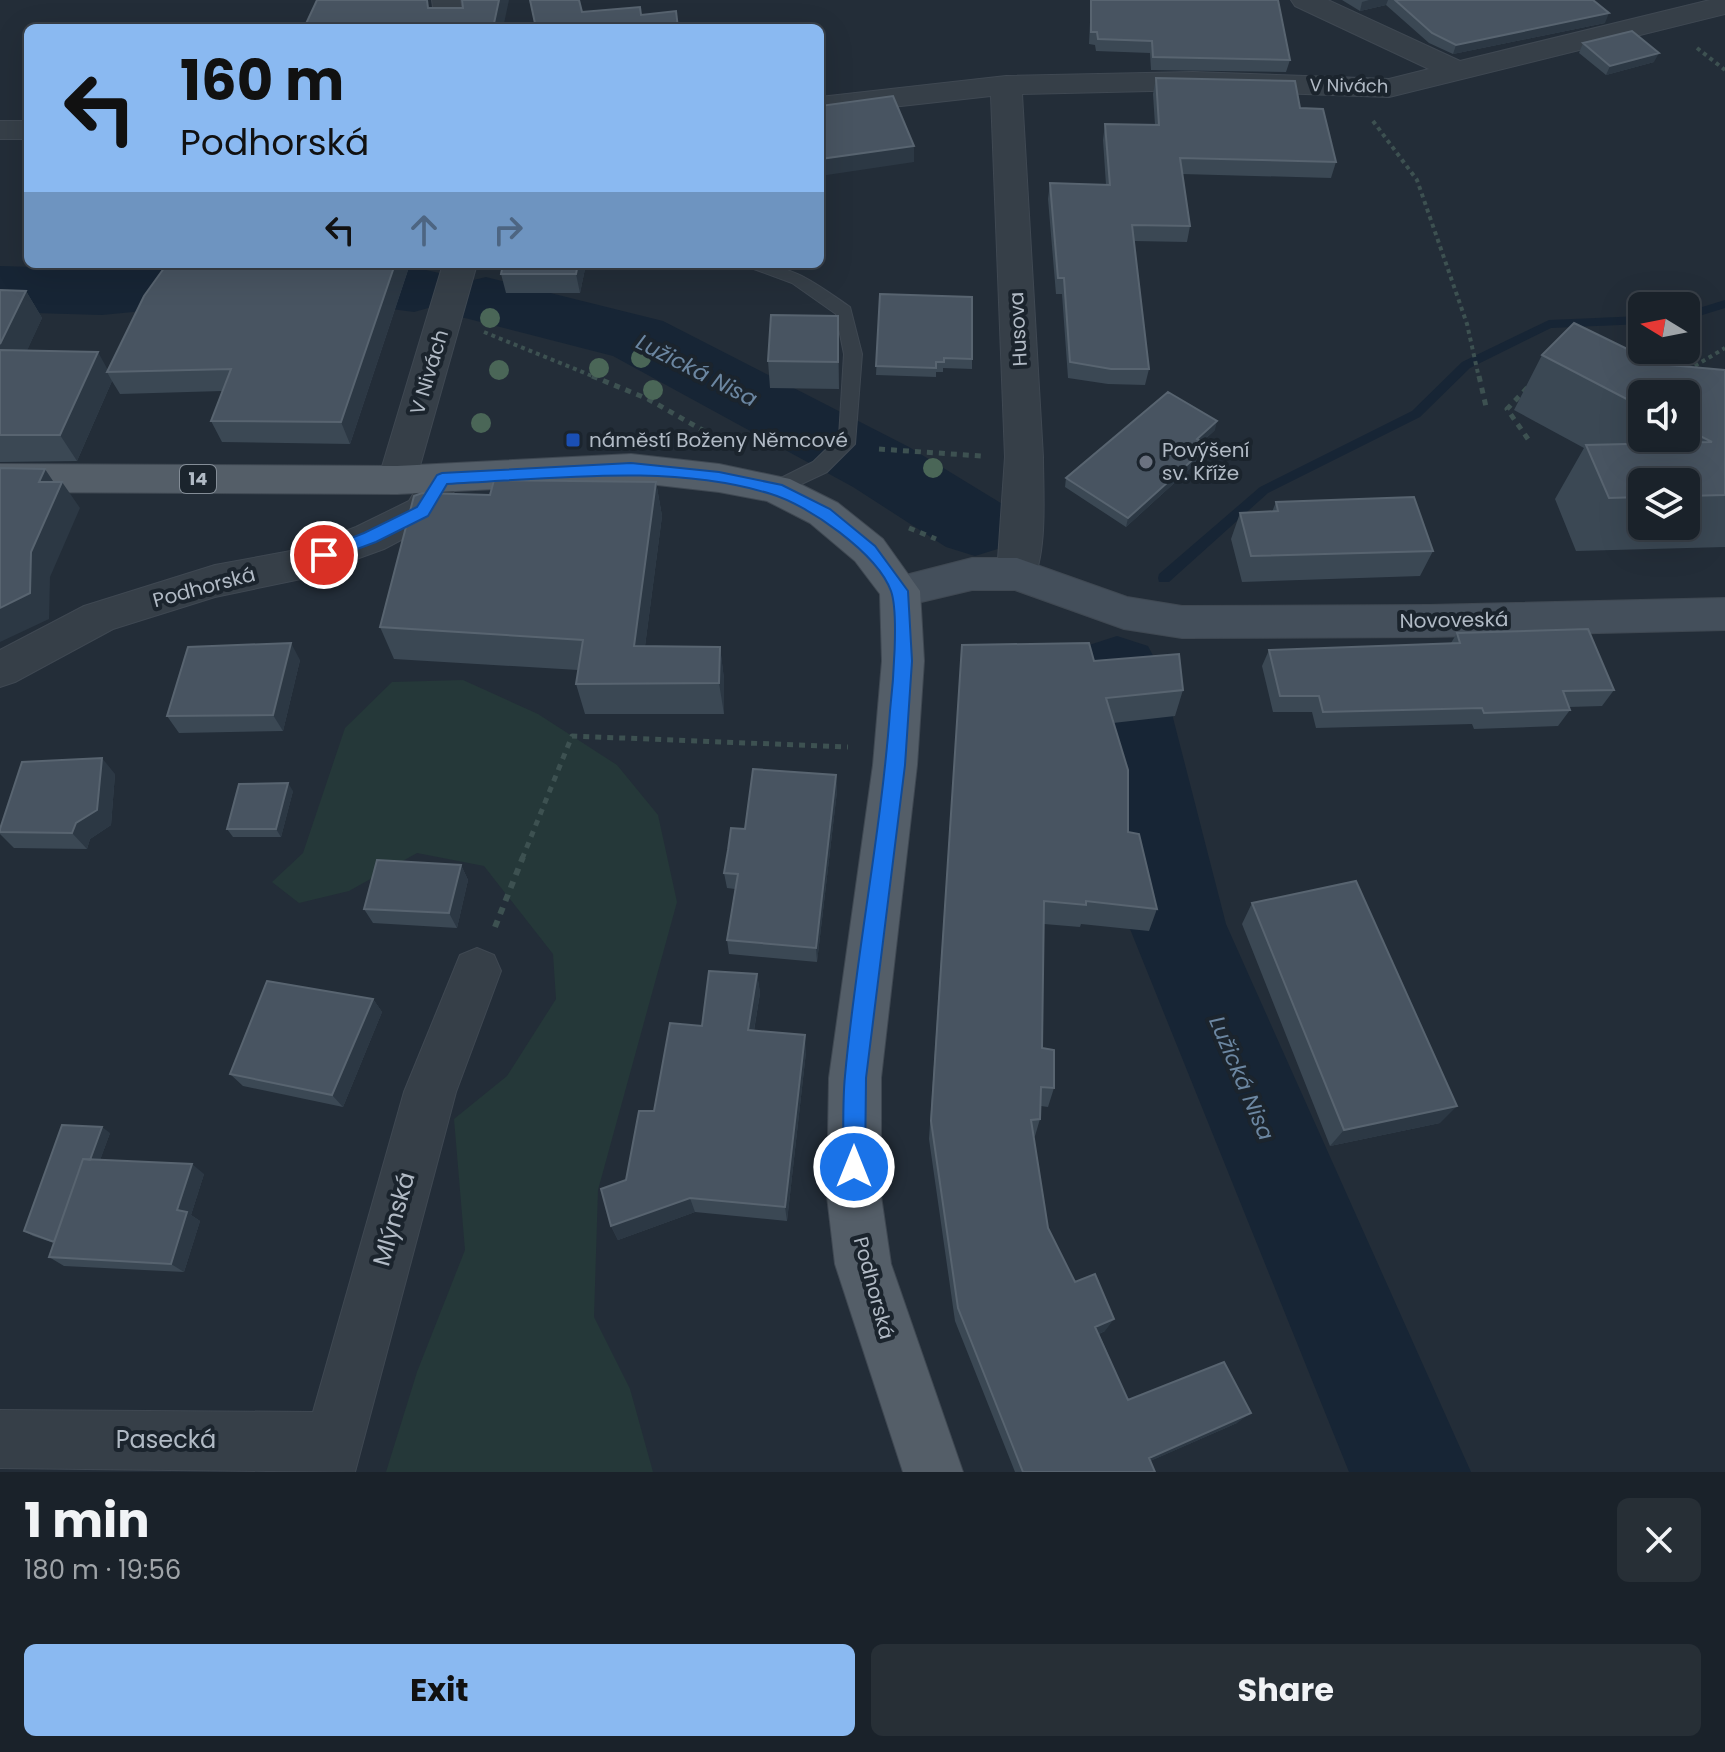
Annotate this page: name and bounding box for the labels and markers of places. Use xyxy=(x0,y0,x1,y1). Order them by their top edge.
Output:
place label: náměstí Boženy Němcové xyxy=(589,426,848,454)
marker: náměstí Boženy Němcové xyxy=(564,431,582,449)
place label: Povýšení sv. Kříže xyxy=(1162,436,1249,487)
marker: Povýšení sv. Kříže xyxy=(1137,453,1155,471)
pin xyxy=(290,521,358,589)

